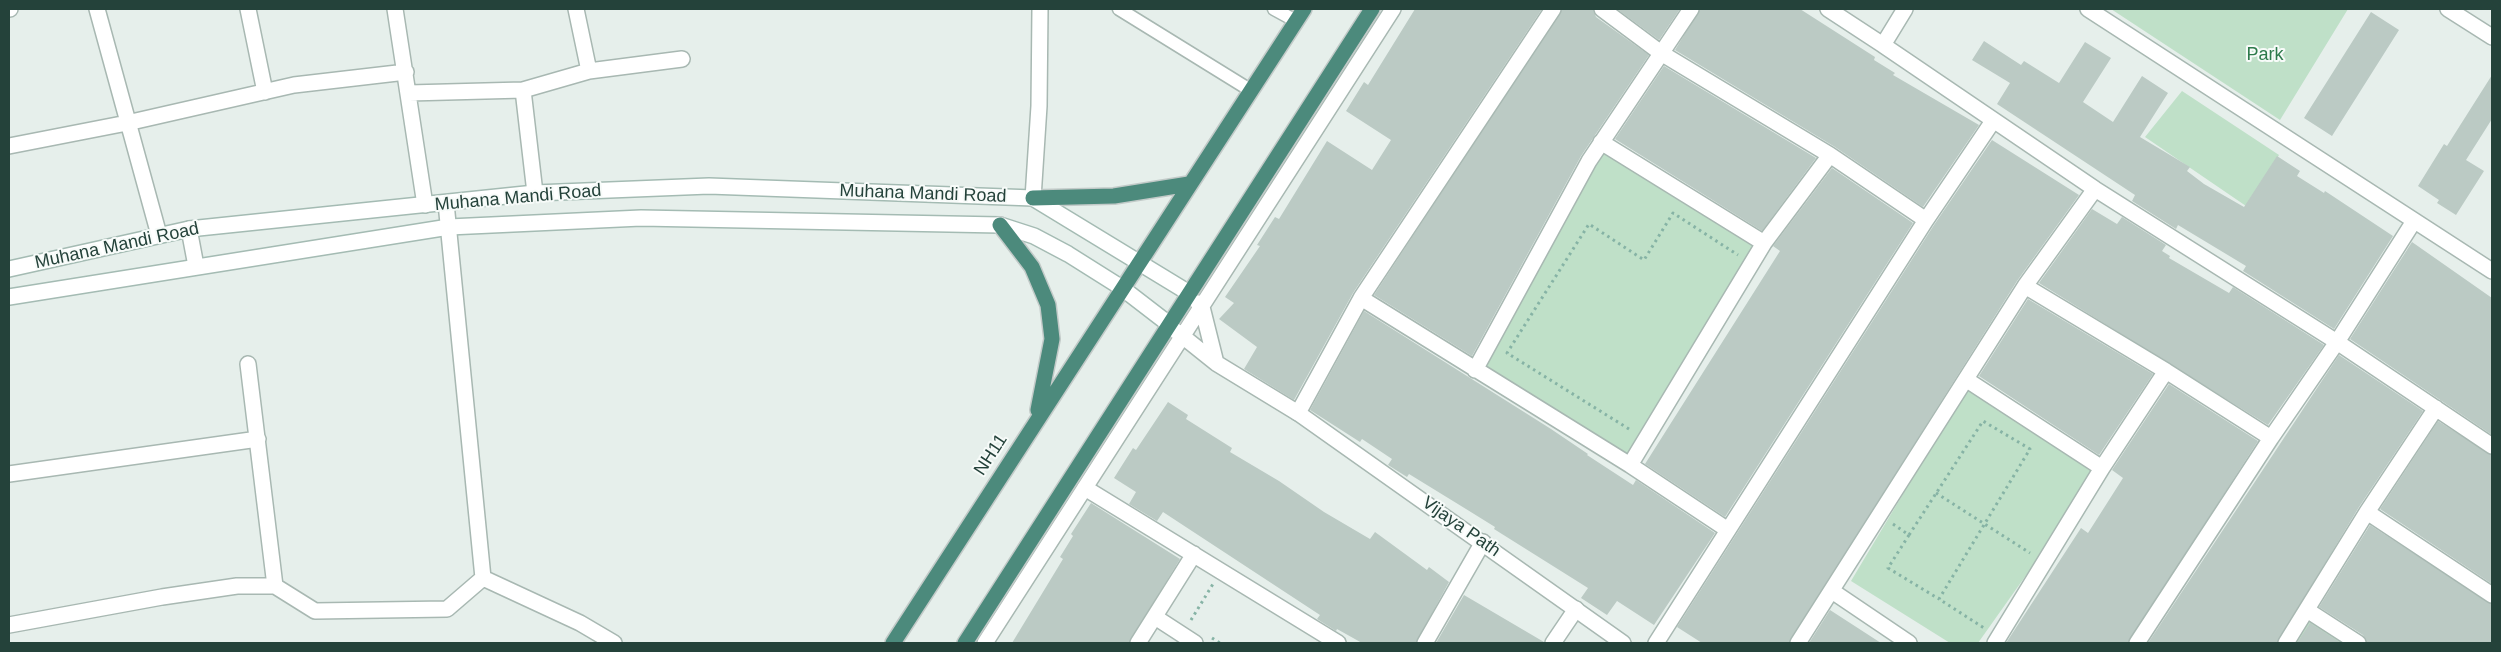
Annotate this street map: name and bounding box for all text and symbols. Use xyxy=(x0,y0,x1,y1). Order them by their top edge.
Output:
park label: Park xyxy=(2246,44,2284,66)
street label: Muhana Mandi Road xyxy=(434,180,602,216)
street label: Muhana Mandi Road xyxy=(839,180,1007,208)
street label: Muhana Mandi Road xyxy=(33,218,201,274)
street label: NH11 xyxy=(970,430,1012,480)
street label: Vijaya Path xyxy=(1418,492,1504,562)

